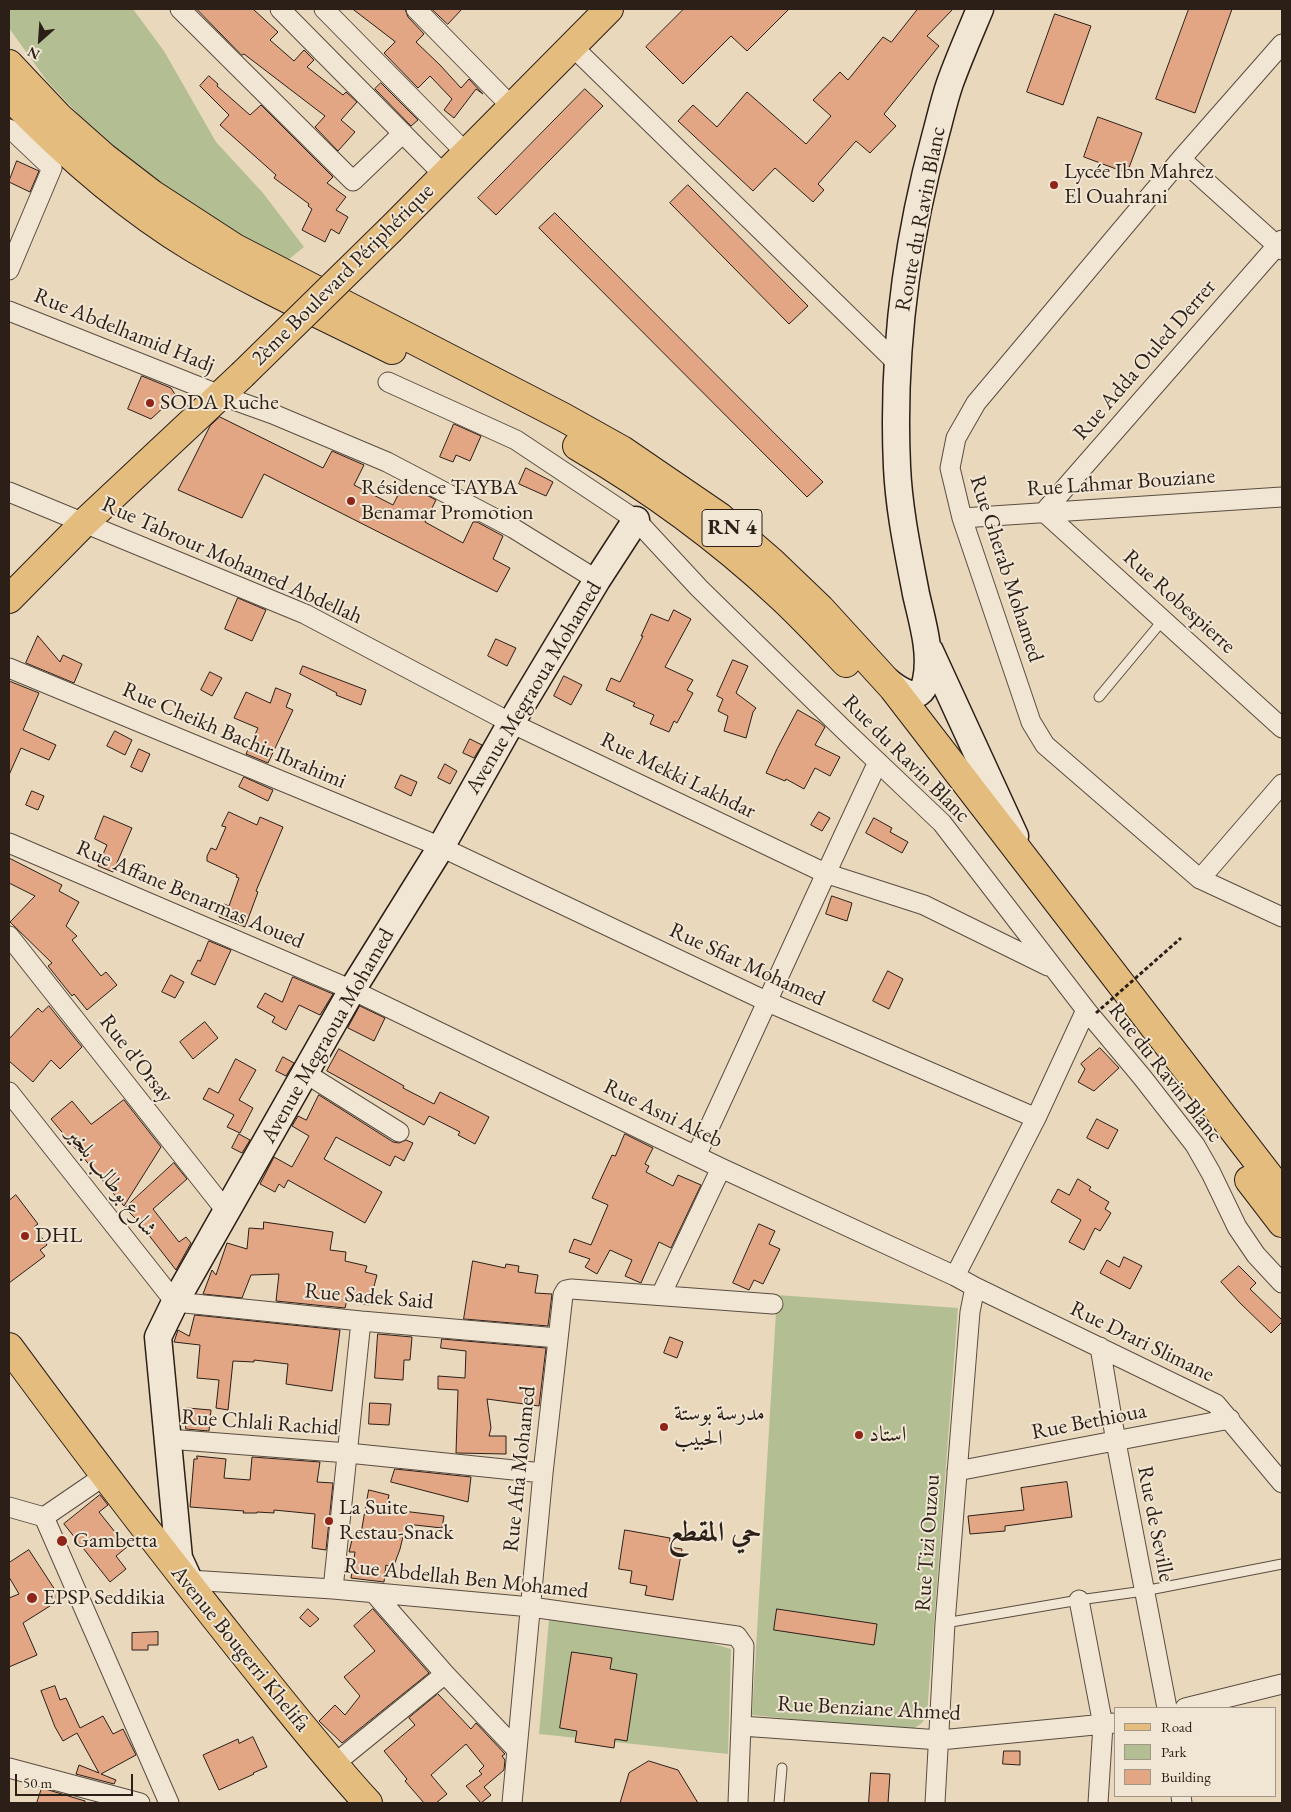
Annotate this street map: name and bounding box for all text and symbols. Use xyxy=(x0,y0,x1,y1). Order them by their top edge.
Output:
north arrow xyxy=(15,15,65,65)
text: N xyxy=(24,43,42,64)
street label: Route du Ravin Blanc xyxy=(890,124,952,314)
place label: Lycée Ibn Mahrez El Ouahrani xyxy=(1064,159,1213,210)
street label: 2ème Boulevard Périphérique xyxy=(246,178,440,372)
marker: Lycée Ibn Mahrez El Ouahrani xyxy=(1048,179,1060,191)
street label: Rue Adda Ouled Derrer xyxy=(1068,274,1222,446)
street label: Rue Abdelhamid Hadj xyxy=(30,283,218,379)
place label: SODA Ruche xyxy=(160,390,279,416)
marker: SODA Ruche xyxy=(144,397,156,409)
street label: Rue Lahmar Bouziane xyxy=(1026,463,1216,503)
street label: Rue Gherab Mohamed xyxy=(963,472,1049,666)
place label: Résidence TAYBA Benamar Promotion xyxy=(361,475,534,526)
street label: Rue Tabrour Mohamed Abdellah xyxy=(98,492,366,630)
marker: Résidence TAYBA Benamar Promotion xyxy=(345,495,357,507)
road number: RN 4 xyxy=(702,509,762,546)
street label: Rue Robespierre xyxy=(1117,545,1241,659)
street label: Avenue Megraoua Mohamed xyxy=(460,577,608,799)
street label: Rue Cheikh Bachir Ibrahimi xyxy=(118,677,350,795)
street label: Rue du Ravin Blanc xyxy=(837,690,975,828)
street label: Rue Mekki Lakhdar xyxy=(596,727,760,825)
street label: Rue Affane Benarmas Aoued xyxy=(72,835,308,955)
street label: Rue Sfiat Mohamed xyxy=(665,917,829,1013)
street label: Avenue Megraoua Mohamed xyxy=(256,924,400,1148)
street label: Rue du Ravin Blanc xyxy=(1102,998,1228,1148)
street label: Rue d'Orsay xyxy=(93,1009,179,1109)
street label: Rue Asni Akeb xyxy=(599,1074,727,1154)
street label: شارع بوطالب بلخير xyxy=(60,1122,162,1242)
place label: DHL xyxy=(35,1223,82,1249)
marker: DHL xyxy=(19,1230,31,1242)
street label: Rue Sadek Said xyxy=(303,1278,435,1316)
street label: Rue Drari Slimane xyxy=(1066,1296,1218,1388)
street label: Rue Afia Mohamed xyxy=(498,1385,542,1553)
street label: Rue Bethioua xyxy=(1029,1398,1149,1446)
place label: مدرسة بوستة الحبيب xyxy=(674,1401,765,1452)
street label: Rue Chlali Rachid xyxy=(180,1404,340,1442)
marker: مدرسة بوستة الحبيب xyxy=(658,1421,670,1433)
place label: استاد xyxy=(869,1422,907,1448)
marker: استاد xyxy=(853,1429,865,1441)
street label: Rue de Seville xyxy=(1131,1464,1179,1584)
street label: Rue Tizi Ouzou xyxy=(910,1473,946,1613)
place label: La Suite Restau-Snack xyxy=(339,1495,454,1546)
marker: La Suite Restau-Snack xyxy=(323,1515,335,1527)
district label: حي المقطع xyxy=(668,1516,762,1550)
place label: Gambetta xyxy=(73,1528,157,1554)
marker: Gambetta xyxy=(55,1534,69,1548)
street label: Rue Abdellah Ben Mohamed xyxy=(342,1553,590,1605)
street label: Avenue Bougerri Khelifa xyxy=(165,1561,315,1737)
place label: EPSP Seddikia xyxy=(43,1585,165,1611)
marker: EPSP Seddikia xyxy=(25,1591,39,1605)
street label: Rue Benziane Ahmed xyxy=(777,1691,961,1727)
legend xyxy=(1114,1707,1276,1797)
text: Road xyxy=(1161,1717,1192,1736)
text: Park xyxy=(1161,1742,1187,1761)
scale bar xyxy=(18,1764,135,1796)
text: Building xyxy=(1161,1767,1211,1786)
text: 50 m xyxy=(23,1773,52,1792)

